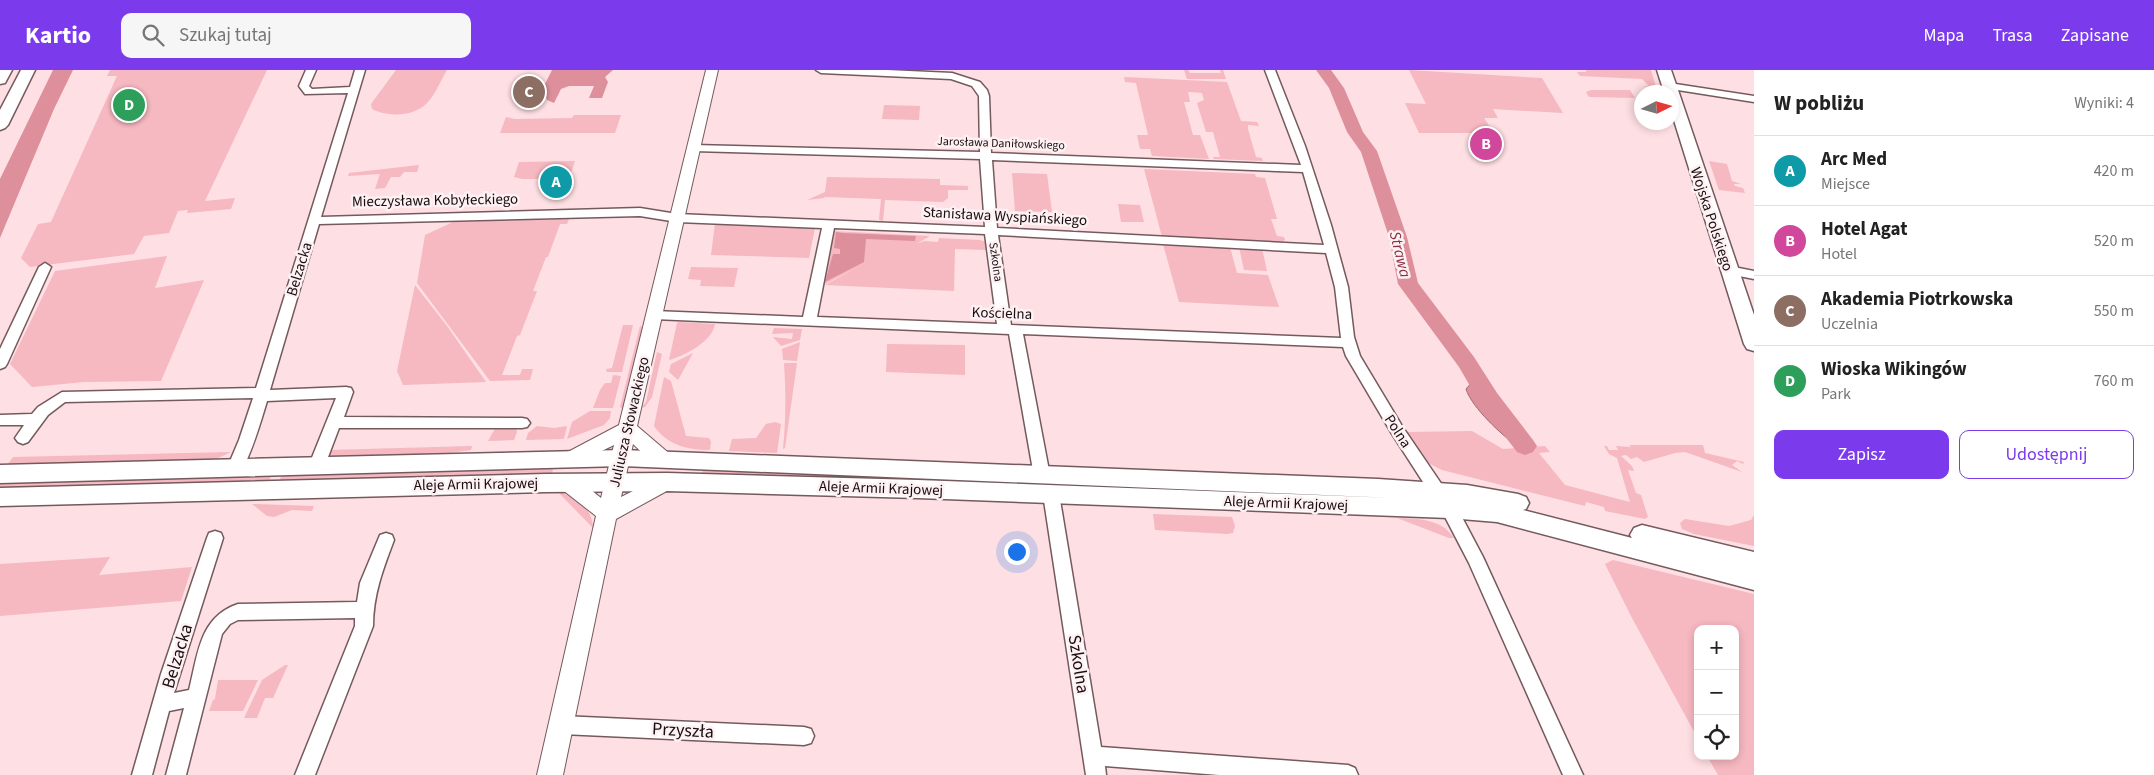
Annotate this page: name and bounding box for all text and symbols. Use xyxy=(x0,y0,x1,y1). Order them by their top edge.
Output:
search box xyxy=(121,13,471,58)
text: Kartio xyxy=(25,18,91,53)
icon: search xyxy=(139,21,167,49)
text: Szukaj tutaj xyxy=(179,22,272,49)
text: Mapa xyxy=(1923,23,1964,48)
text: Trasa xyxy=(1992,23,2033,48)
text: Zapisane xyxy=(2061,23,2129,48)
pin: C xyxy=(513,73,545,111)
north arrow xyxy=(1634,85,1679,130)
pin: D xyxy=(113,86,145,124)
text: W pobliżu xyxy=(1774,88,1864,118)
text: Wyniki: 4 xyxy=(2074,92,2134,114)
pin: B xyxy=(1470,125,1502,163)
street label: Jarosława Daniłowskiego xyxy=(937,133,1065,154)
text: Arc Med xyxy=(1821,146,1887,173)
text: A xyxy=(1785,160,1795,182)
text: 420 m xyxy=(2094,160,2134,182)
pin: A xyxy=(540,163,572,201)
street label: Wojska Polskiego xyxy=(1685,165,1738,274)
text: Miejsce xyxy=(1821,173,1870,195)
street label: Mieczysława Kobyłeckiego xyxy=(352,189,518,212)
street label: Stanisława Wyspiańskiego xyxy=(922,202,1088,231)
text: Hotel Agat xyxy=(1821,216,1907,243)
water label: Strawa xyxy=(1384,229,1416,280)
text: B xyxy=(1785,230,1795,252)
text: 520 m xyxy=(2094,230,2134,252)
street label: Belzacka xyxy=(281,240,318,299)
street label: Szkolna xyxy=(984,241,1007,283)
text: Hotel xyxy=(1821,243,1857,265)
text: Akademia Piotrkowska xyxy=(1821,286,2013,313)
text: C xyxy=(1785,300,1795,322)
text: 550 m xyxy=(2094,300,2134,322)
street label: Kościelna xyxy=(971,302,1033,325)
text: Uczelnia xyxy=(1821,313,1878,335)
street label: Juliusza Słowackiego xyxy=(604,355,655,489)
text: Wioska Wikingów xyxy=(1821,356,1967,383)
text: D xyxy=(1785,370,1795,392)
text: 760 m xyxy=(2094,370,2134,392)
text: Park xyxy=(1821,383,1851,405)
street label: Polna xyxy=(1379,411,1416,452)
button: Zapisz xyxy=(1774,430,1949,479)
button: Udostępnij xyxy=(1959,430,2134,479)
street label: Aleje Armii Krajowej xyxy=(414,473,538,496)
street label: Aleje Armii Krajowej xyxy=(818,476,944,501)
street label: Aleje Armii Krajowej xyxy=(1223,491,1349,516)
your location xyxy=(1004,539,1030,565)
street label: Belzacka xyxy=(156,621,199,692)
map controls xyxy=(1694,625,1739,760)
button: + xyxy=(1694,625,1739,670)
street label: Szkolna xyxy=(1062,633,1095,695)
button: − xyxy=(1694,670,1739,715)
button: locate xyxy=(1694,715,1739,760)
street label: Przyszła xyxy=(651,716,715,745)

